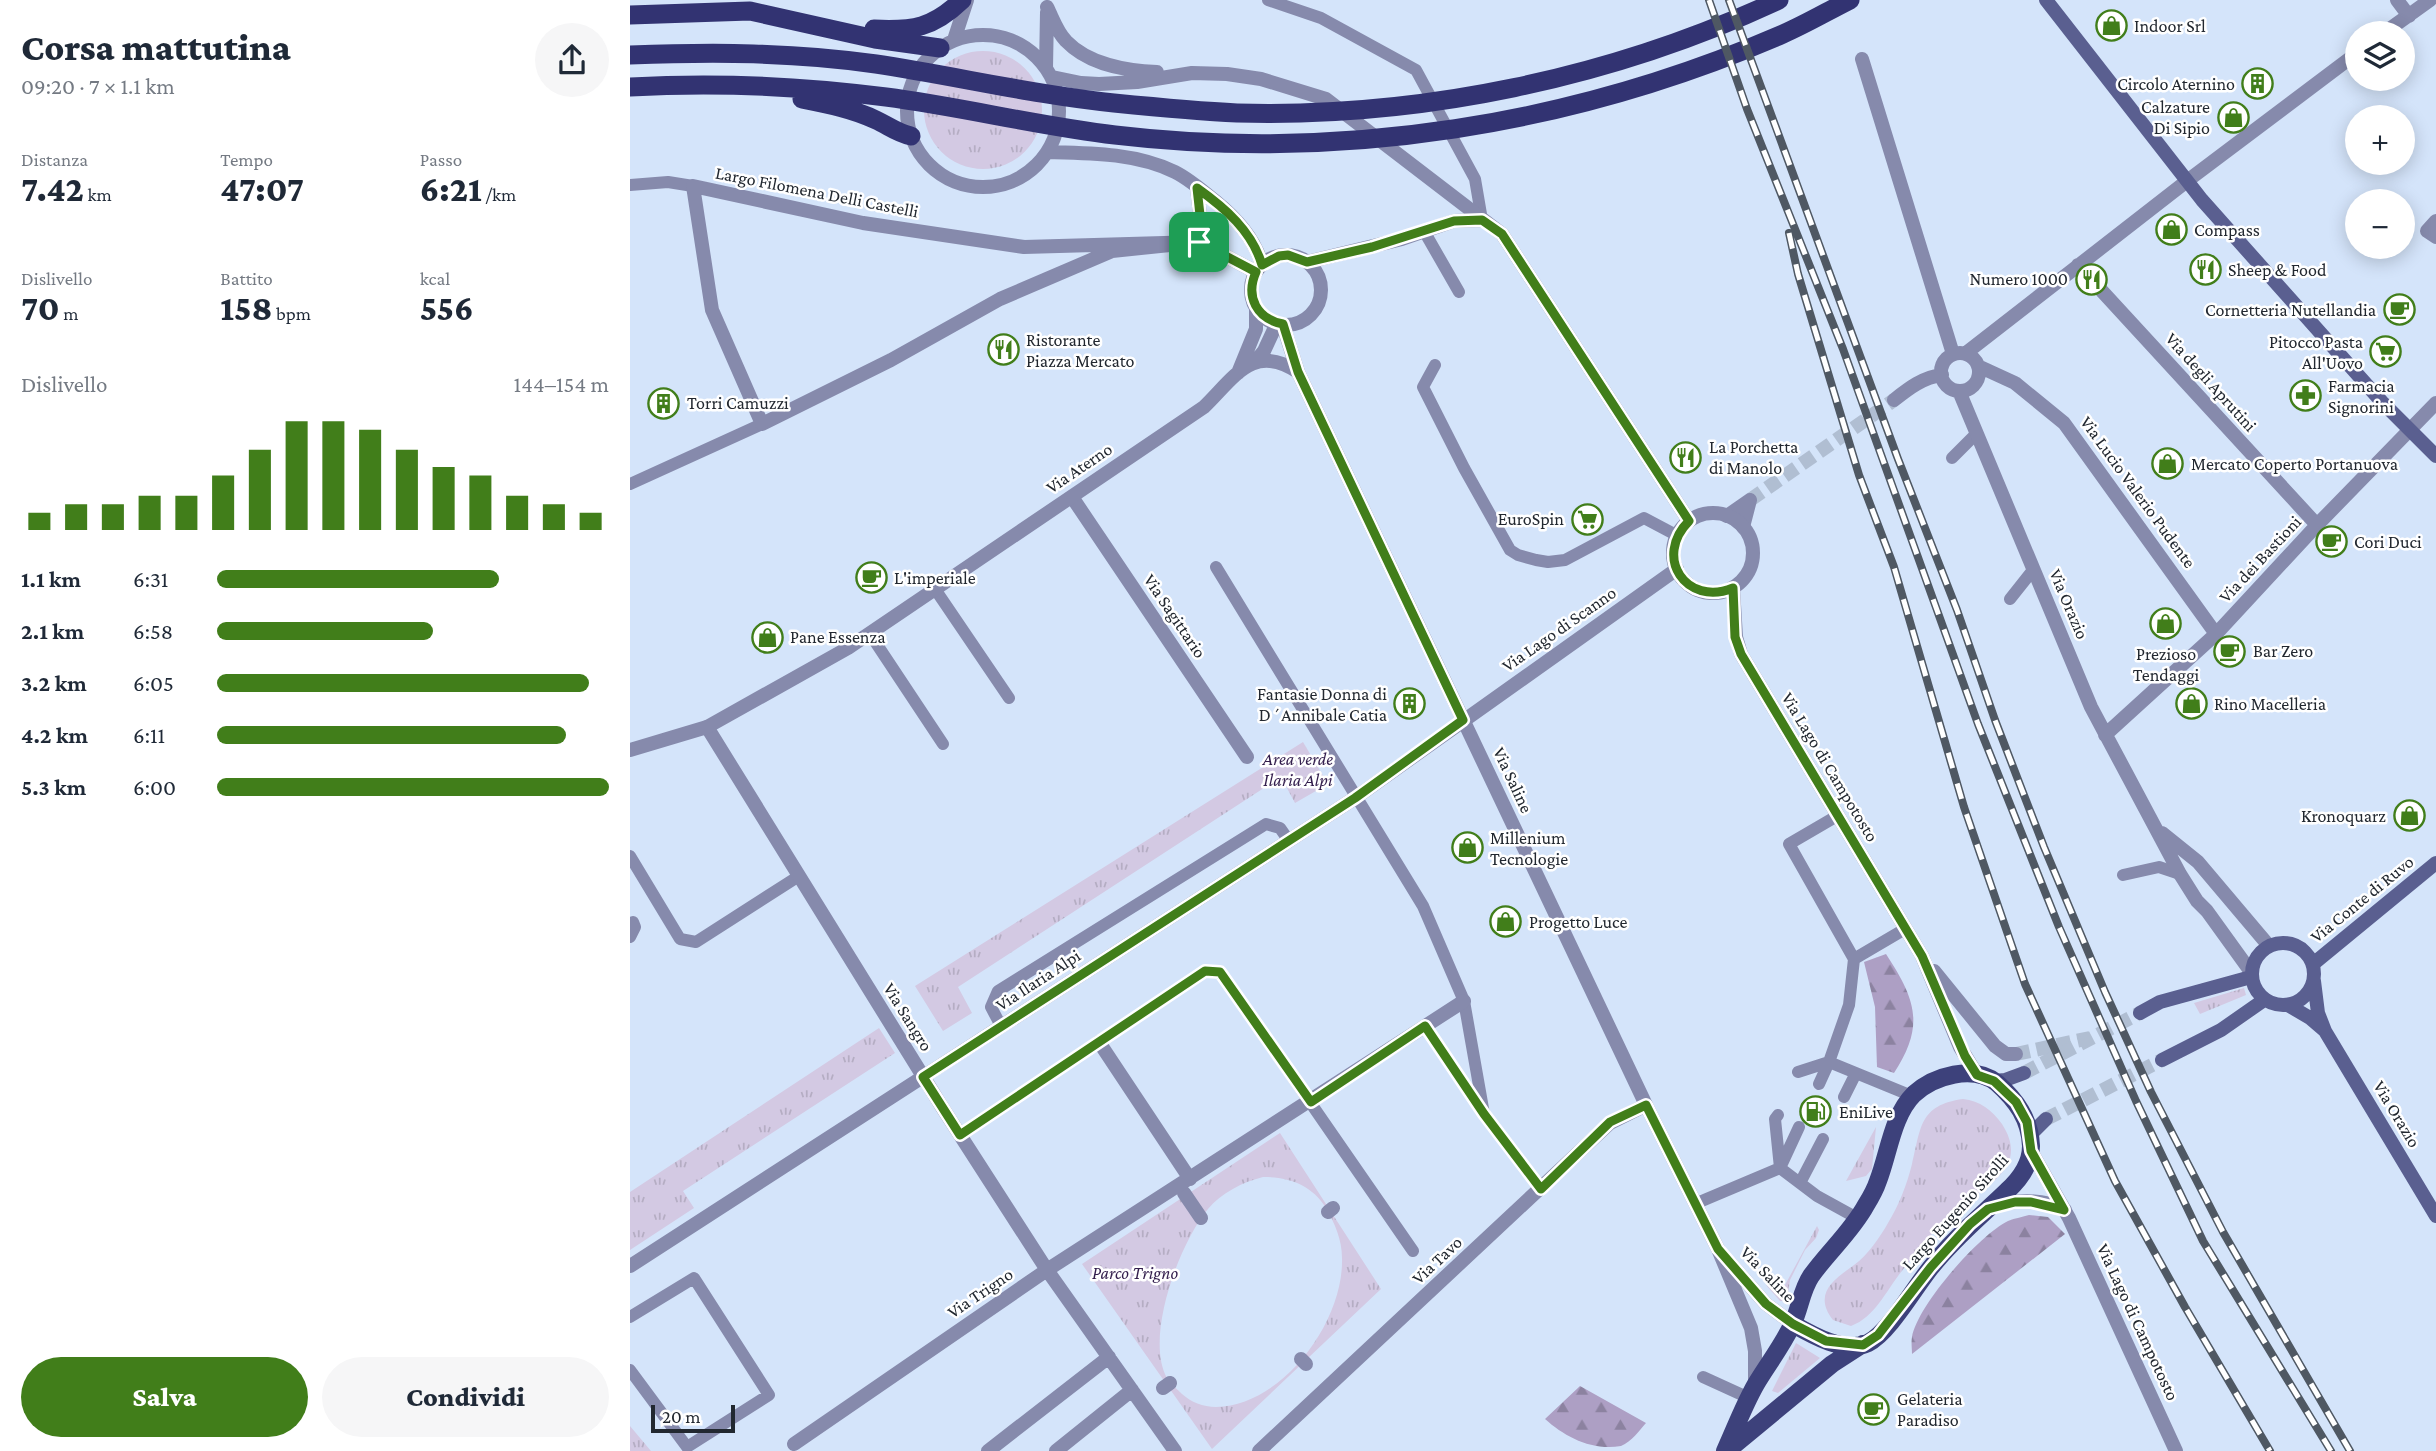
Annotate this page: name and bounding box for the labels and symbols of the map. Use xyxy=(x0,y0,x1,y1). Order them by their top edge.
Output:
shop icon: Indoor Srl xyxy=(2094,9,2128,43)
place label: Indoor Srl xyxy=(2134,16,2206,36)
building icon: Circolo Aternino xyxy=(2241,67,2275,101)
place label: Circolo Aternino xyxy=(2117,74,2235,94)
place label: Calzature Di Sipio xyxy=(2141,97,2210,138)
shop icon: Calzature Di Sipio xyxy=(2216,100,2250,134)
street label: Largo Filomena Delli Castelli xyxy=(714,162,921,222)
pin xyxy=(1169,212,1229,272)
shop icon: Compass xyxy=(2154,213,2188,247)
place label: Compass xyxy=(2194,220,2260,240)
restaurant icon: Sheep & Food xyxy=(2188,253,2222,287)
place label: Sheep & Food xyxy=(2228,260,2327,280)
restaurant icon: Numero 1000 xyxy=(2074,262,2108,296)
place label: Numero 1000 xyxy=(1969,269,2068,289)
cafe icon: Cornetteria Nutellandia xyxy=(2382,293,2416,327)
place label: Cornetteria Nutellandia xyxy=(2205,300,2376,320)
street label: Via degli Aprutini xyxy=(2161,329,2261,436)
place label: Ristorante Piazza Mercato xyxy=(1026,330,1135,371)
place label: Pitocco Pasta All'Uovo xyxy=(2269,332,2363,373)
restaurant icon: Ristorante Piazza Mercato xyxy=(986,333,1020,367)
supermarket icon: Pitocco Pasta All'Uovo xyxy=(2369,335,2403,369)
place label: Farmacia Signorini xyxy=(2328,376,2395,417)
pharmacy icon: Farmacia Signorini xyxy=(2288,379,2322,413)
building icon: Torri Camuzzi xyxy=(647,386,681,420)
place label: Torri Camuzzi xyxy=(687,393,789,413)
street label: Via Lucio Valerio Pudente xyxy=(2076,412,2200,572)
place label: La Porchetta di Manolo xyxy=(1709,437,1798,478)
street label: Via Aterno xyxy=(1042,439,1116,497)
restaurant icon: La Porchetta di Manolo xyxy=(1669,440,1703,474)
shop icon: Mercato Coperto Portanuova xyxy=(2151,447,2185,481)
place label: Mercato Coperto Portanuova xyxy=(2191,454,2398,474)
supermarket icon: EuroSpin xyxy=(1570,502,1604,536)
place label: EuroSpin xyxy=(1498,509,1564,529)
street label: Via dei Bastioni xyxy=(2215,511,2305,606)
cafe icon: Cori Duci xyxy=(2314,525,2348,559)
place label: Cori Duci xyxy=(2354,532,2422,552)
cafe icon: L'imperiale xyxy=(854,561,888,595)
street label: Via Orazio xyxy=(2045,566,2093,642)
place label: L'imperiale xyxy=(894,568,976,588)
street label: Via Sagittario xyxy=(1140,570,1210,662)
street label: Via Lago di Scanno xyxy=(1498,582,1620,676)
shop icon: Prezioso Tendaggi xyxy=(2149,607,2183,641)
shop icon: Pane Essenza xyxy=(750,620,784,654)
place label: Pane Essenza xyxy=(790,627,886,647)
cafe icon: Bar Zero xyxy=(2213,634,2247,668)
place label: Bar Zero xyxy=(2253,641,2313,661)
place label: Prezioso Tendaggi xyxy=(2133,644,2200,685)
place label: Fantasie Donna di D´Annibale Catia xyxy=(1257,684,1387,725)
building icon: Fantasie Donna di D´Annibale Catia xyxy=(1393,687,1427,721)
shop icon: Rino Macelleria xyxy=(2174,687,2208,721)
street label: Via Lago di Campotosto xyxy=(1778,689,1883,845)
place label: Rino Macelleria xyxy=(2214,694,2326,714)
street label: Via Saline xyxy=(1489,744,1537,816)
park label: Area verde Ilaria Alpi xyxy=(1262,749,1333,790)
shop icon: Kronoquarz xyxy=(2392,799,2426,833)
place label: Kronoquarz xyxy=(2301,806,2386,826)
place label: Millenium Tecnologie xyxy=(1490,828,1568,869)
shop icon: Millenium Tecnologie xyxy=(1450,831,1484,865)
street label: Via Conte di Ruvo xyxy=(2307,851,2418,947)
shop icon: Progetto Luce xyxy=(1489,905,1523,939)
place label: Progetto Luce xyxy=(1529,912,1627,932)
street label: Via Ilaria Alpi xyxy=(992,945,1084,1015)
street label: Via Sangro xyxy=(879,979,937,1055)
street label: Via Orazio xyxy=(2369,1077,2425,1151)
fuel station icon: EniLive xyxy=(1799,1095,1833,1129)
place label: EniLive xyxy=(1839,1102,1893,1122)
street label: Largo Eugenio Sirolli xyxy=(1898,1150,2012,1274)
street label: Via Tavo xyxy=(1408,1232,1466,1288)
street label: Via Lago di Campotosto xyxy=(2093,1241,2183,1404)
street label: Via Saline xyxy=(1736,1242,1800,1306)
park label: Parco Trigno xyxy=(1092,1263,1178,1283)
street label: Via Trigno xyxy=(943,1264,1017,1322)
place label: Gelateria Paradiso xyxy=(1897,1389,1963,1430)
cafe icon: Gelateria Paradiso xyxy=(1857,1392,1891,1426)
scale bar xyxy=(651,1402,735,1434)

